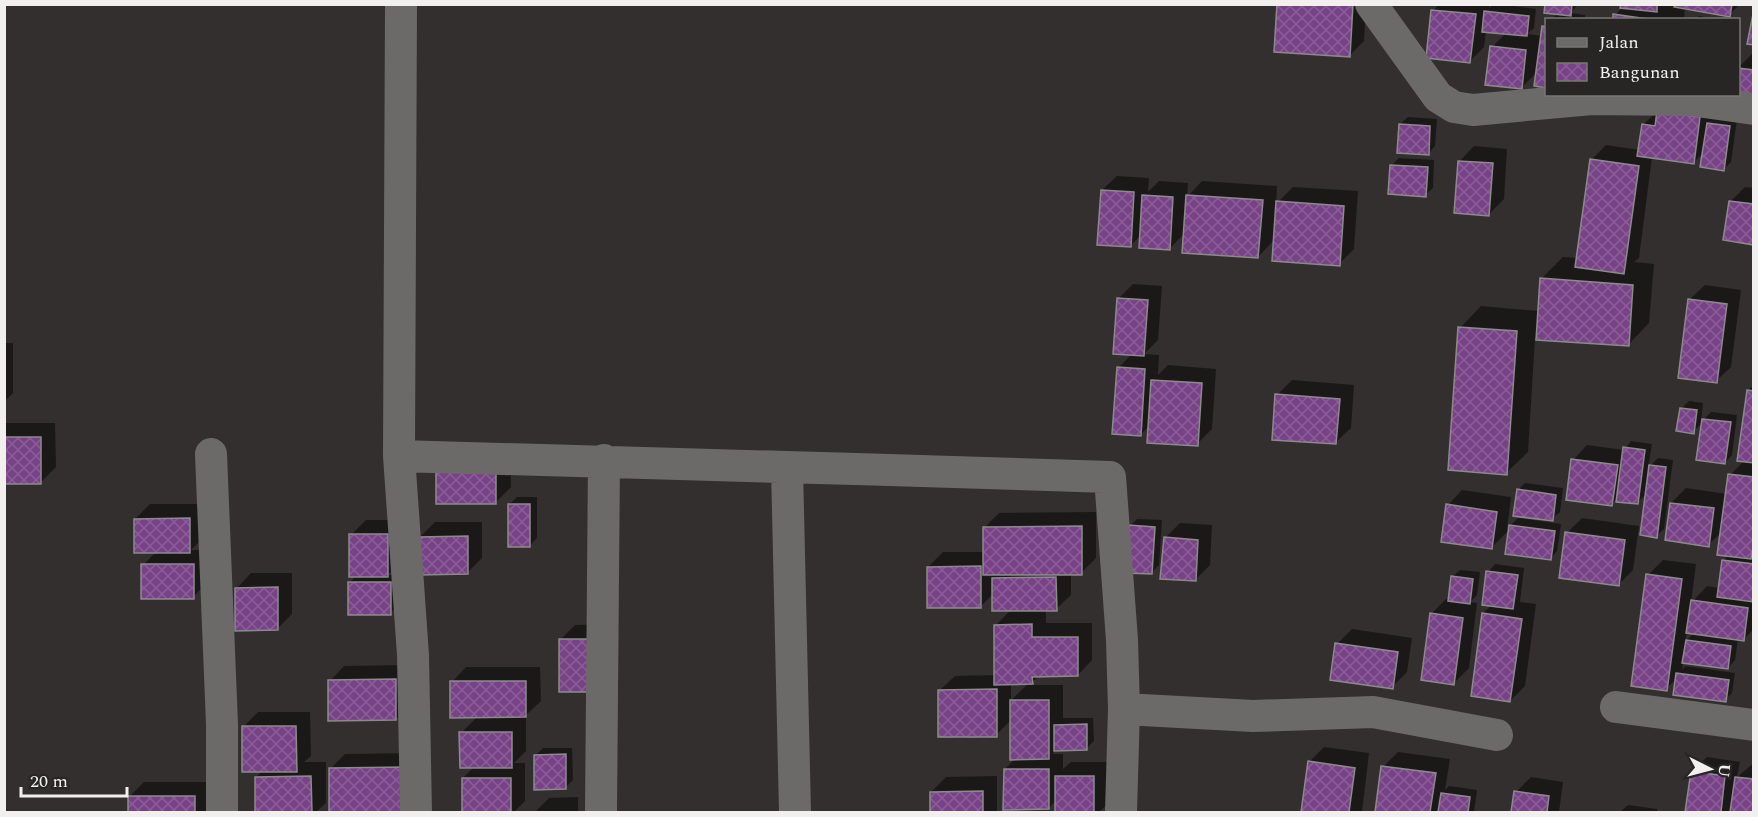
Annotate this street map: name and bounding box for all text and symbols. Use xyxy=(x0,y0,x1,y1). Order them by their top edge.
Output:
legend xyxy=(1545,18,1740,96)
text: Jalan xyxy=(1599,29,1639,56)
text: Bangunan xyxy=(1599,59,1680,86)
north arrow xyxy=(1680,739,1740,799)
scale bar xyxy=(21,760,128,798)
text: U xyxy=(1711,763,1737,778)
text: 20 m xyxy=(30,768,68,795)

